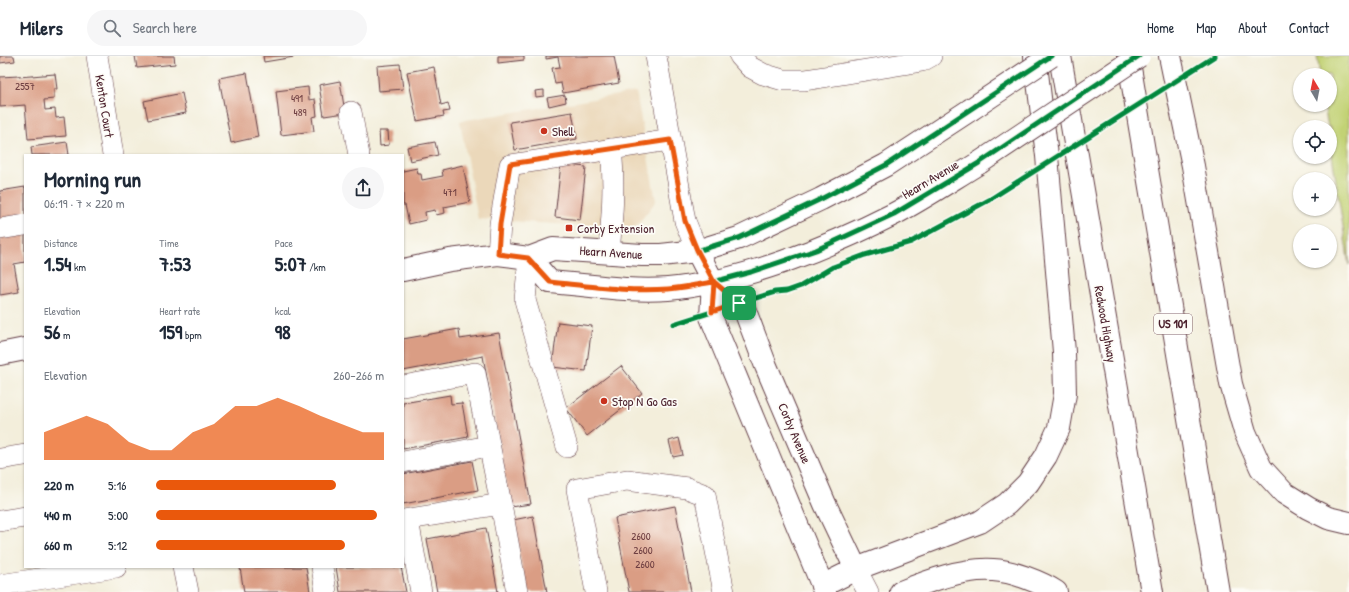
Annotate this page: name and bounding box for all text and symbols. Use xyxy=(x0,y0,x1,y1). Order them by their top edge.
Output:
search box xyxy=(87,10,367,46)
text: Milers xyxy=(20,15,63,41)
icon: search xyxy=(101,17,123,39)
text: Search here xyxy=(133,17,197,38)
text: Home xyxy=(1147,18,1174,37)
text: Map xyxy=(1196,18,1216,37)
text: About xyxy=(1238,18,1267,37)
text: Contact xyxy=(1289,18,1329,37)
north arrow xyxy=(1293,68,1337,112)
map controls xyxy=(1293,68,1337,268)
street label: Kenton Court xyxy=(91,73,119,139)
house number: 2557 xyxy=(15,79,35,93)
house number: 491 xyxy=(291,91,303,105)
house number: 489 xyxy=(294,105,306,119)
button: locate xyxy=(1293,120,1337,164)
place label: Shell xyxy=(552,122,575,140)
marker: Shell xyxy=(539,126,549,136)
street label: Hearn Avenue xyxy=(898,155,962,203)
text: Morning run xyxy=(44,164,141,194)
button: share xyxy=(342,167,384,209)
button: + xyxy=(1293,172,1337,216)
house number: 471 xyxy=(443,185,457,199)
text: 06:19 · 7 × 220 m xyxy=(44,194,125,212)
place label: Corby Extension xyxy=(577,219,654,237)
marker: Corby Extension xyxy=(564,223,574,233)
button: − xyxy=(1293,224,1337,268)
text: Distance xyxy=(44,236,78,250)
text: Time xyxy=(159,236,179,250)
text: Pace xyxy=(275,236,293,250)
street label: Hearn Avenue xyxy=(579,241,643,263)
text: 1.54 xyxy=(44,250,72,277)
text: 7:53 xyxy=(159,250,191,277)
text: 5:07 xyxy=(275,250,307,277)
text: km xyxy=(72,260,86,274)
text: /km xyxy=(307,260,326,274)
street label: Redwood Highway xyxy=(1090,284,1122,364)
pin xyxy=(722,286,756,320)
icon: arrive xyxy=(728,292,750,314)
text: Elevation xyxy=(44,304,81,318)
text: Heart rate xyxy=(159,304,200,318)
text: kcal xyxy=(275,304,291,318)
road number: US 101 xyxy=(1154,314,1192,334)
text: 56 xyxy=(44,318,60,345)
text: 159 xyxy=(159,318,182,345)
text: 98 xyxy=(275,318,291,345)
text: m xyxy=(60,328,70,342)
text: bpm xyxy=(182,328,202,342)
text: Elevation xyxy=(44,366,87,384)
text: 260–266 m xyxy=(333,366,384,384)
place label: Stop N Go Gas xyxy=(612,392,677,410)
marker: Stop N Go Gas xyxy=(599,396,609,406)
street label: Corby Avenue xyxy=(774,400,816,466)
text: 220 m xyxy=(44,476,74,494)
text: 5:16 xyxy=(108,476,126,494)
text: 440 m xyxy=(44,506,71,524)
text: 5:00 xyxy=(108,506,128,524)
house number: 2600 xyxy=(631,529,651,543)
text: 660 m xyxy=(44,536,72,554)
text: 5:12 xyxy=(108,536,127,554)
house number: 2600 xyxy=(633,543,653,557)
house number: 2600 xyxy=(635,557,655,571)

